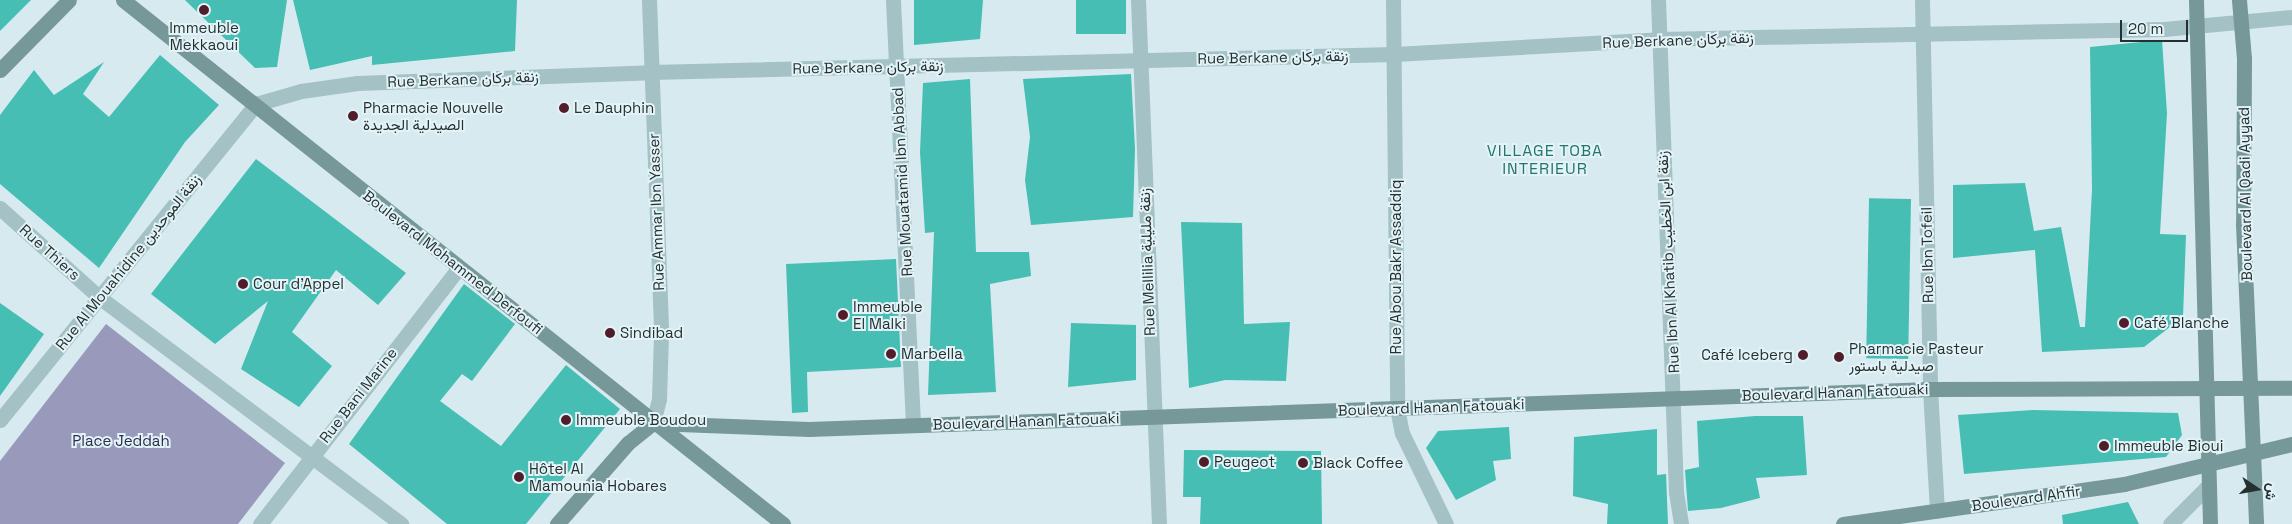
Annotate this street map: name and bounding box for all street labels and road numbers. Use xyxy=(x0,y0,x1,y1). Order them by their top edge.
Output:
street label: Rue Berkane زنقة بركان xyxy=(1602,28,1754,52)
street label: Rue Berkane زنقة بركان xyxy=(1197,47,1349,67)
street label: Rue Berkane زنقة بركان xyxy=(792,57,944,77)
street label: Rue Berkane زنقة بركان xyxy=(387,67,539,91)
street label: Rue Mouatamid Ibn Abbad xyxy=(888,87,916,277)
street label: Boulevard Al Qadi Ayyad xyxy=(2234,107,2256,281)
street label: Rue Ammar Ibn Yasser xyxy=(644,133,668,291)
street label: Rue Ibn Al Khatib زنقة ابن الخطيب xyxy=(1653,150,1683,374)
street label: Rue Al Mouahidine زنقة الموحدين xyxy=(51,170,205,354)
street label: Rue Abou Bakr Assaddiq xyxy=(1387,179,1405,355)
street label: Boulevard Mohammed Derfoufi xyxy=(359,186,547,338)
street label: Rue Mellilia زنقة مليلية xyxy=(1135,188,1159,336)
street label: Rue Ibn Tofeil xyxy=(1917,207,1937,303)
street label: Rue Thiers xyxy=(16,220,84,284)
street label: Rue Bani Marine xyxy=(315,344,401,446)
street label: Boulevard Hanan Fatouaki xyxy=(1741,380,1929,404)
street label: Boulevard Hanan Fatouaki xyxy=(1337,395,1525,419)
street label: Boulevard Hanan Fatouaki xyxy=(932,409,1120,433)
street label: Boulevard Ahfir xyxy=(1970,481,2082,515)

